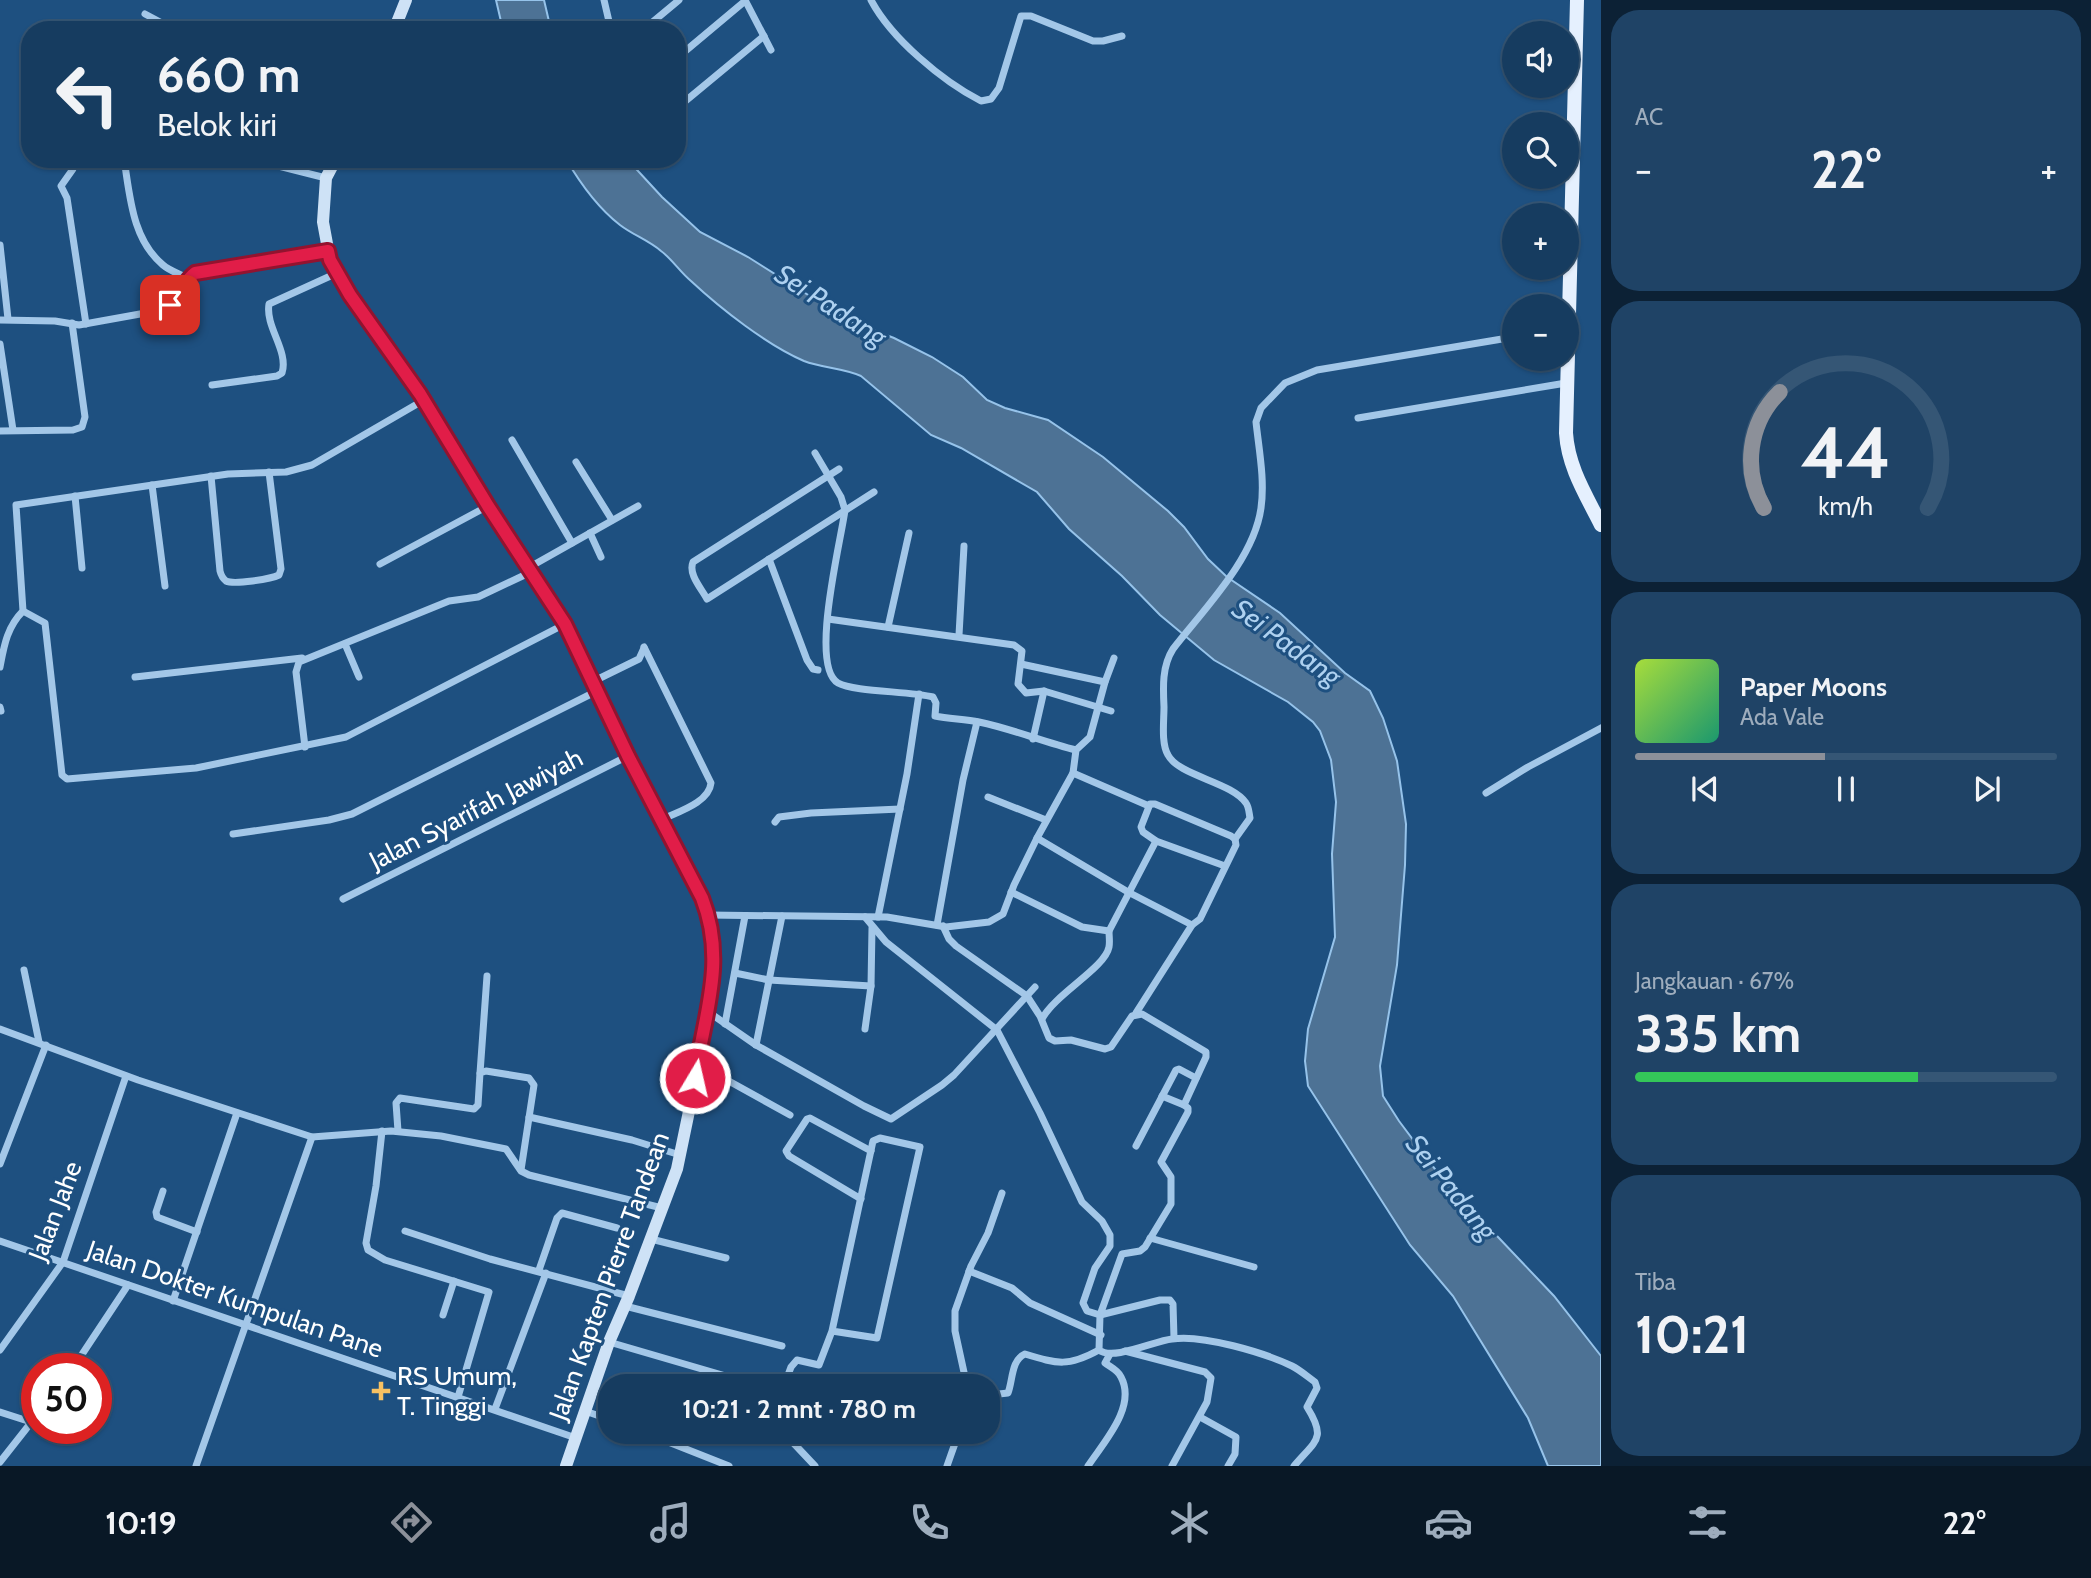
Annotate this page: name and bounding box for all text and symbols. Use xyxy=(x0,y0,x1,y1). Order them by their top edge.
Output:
map controls xyxy=(1502,21,1579,371)
button: sound xyxy=(1502,21,1579,98)
text: 660 m xyxy=(157,45,300,104)
icon: left xyxy=(42,49,133,140)
text: AC xyxy=(1635,103,1663,131)
text: Belok kiri xyxy=(157,105,277,144)
button: search xyxy=(1502,112,1579,189)
text: 22° xyxy=(1811,138,1881,201)
text: − xyxy=(1635,146,1652,193)
text: + xyxy=(2040,146,2057,193)
button: + xyxy=(1502,203,1579,280)
water label: Sei Padang xyxy=(769,256,894,354)
pin xyxy=(140,275,200,335)
icon: arrive xyxy=(151,286,189,324)
button: − xyxy=(1502,294,1579,371)
text: 44 xyxy=(1801,408,1891,496)
text: km/h xyxy=(1819,491,1873,521)
water label: Sei Padang xyxy=(1226,591,1349,694)
text: Paper Moons xyxy=(1740,671,1887,703)
text: Ada Vale xyxy=(1740,703,1824,731)
street label: Jalan Syarifah Jawiyah xyxy=(363,741,588,877)
icon: previous xyxy=(1686,770,1724,808)
icon: pause xyxy=(1827,770,1865,808)
icon: next xyxy=(1968,770,2006,808)
text: Jangkauan · 67% xyxy=(1635,967,1794,995)
text: 335 km xyxy=(1635,1002,1801,1065)
position arrow xyxy=(658,1041,732,1115)
street label: Jalan Kapten Pierre Tandean xyxy=(542,1127,676,1426)
water label: Sei Padang xyxy=(1399,1127,1506,1248)
street label: Jalan Jahe xyxy=(21,1157,89,1266)
street label: Jalan Dokter Kumpulan Pane xyxy=(82,1233,387,1365)
text: Tiba xyxy=(1635,1268,1676,1296)
text: 10:21 xyxy=(1635,1303,1749,1366)
speed limit sign: 50 xyxy=(21,1353,112,1444)
place label: RS Umum, T. Tinggi xyxy=(397,1360,517,1422)
marker: RS Umum, T. Tinggi xyxy=(371,1381,391,1401)
text: 10:21 · 2 mnt · 780 m xyxy=(682,1393,916,1425)
icon: directions xyxy=(387,1498,436,1547)
icon: music xyxy=(646,1498,695,1547)
icon: phone xyxy=(905,1498,954,1547)
icon: climate xyxy=(1165,1498,1214,1547)
icon: car xyxy=(1424,1498,1473,1547)
icon: filters xyxy=(1683,1498,1732,1547)
text: 10:19 xyxy=(105,1503,176,1542)
text: 22° xyxy=(1943,1503,1986,1542)

